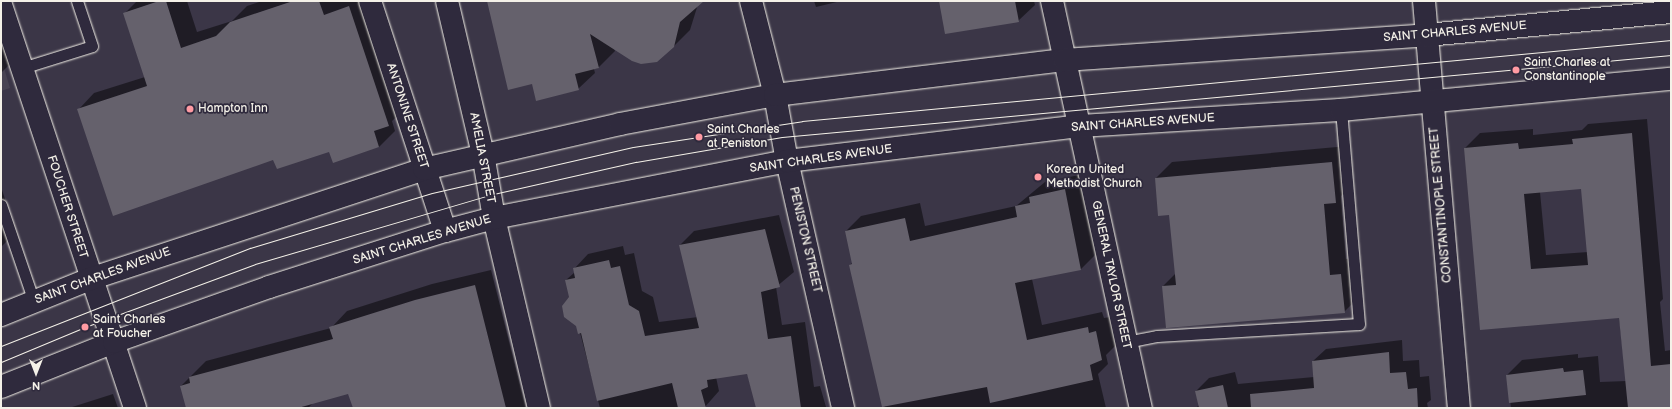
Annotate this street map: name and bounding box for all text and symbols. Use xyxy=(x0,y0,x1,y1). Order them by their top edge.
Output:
street label: SAINT CHARLES AVENUE xyxy=(1383,19,1527,45)
place label: Saint Charles at Constantinople xyxy=(1524,56,1610,84)
street label: ANTONINE STREET xyxy=(383,61,431,171)
marker: Saint Charles at Constantinople xyxy=(1511,65,1521,75)
place label: Hampton Inn xyxy=(198,102,268,116)
marker: Hampton Inn xyxy=(185,104,195,114)
street label: AMELIA STREET xyxy=(466,111,498,205)
street label: SAINT CHARLES AVENUE xyxy=(1071,111,1215,135)
place label: Saint Charles at Peniston xyxy=(707,123,779,151)
street label: CONSTANTINOPLE STREET xyxy=(1427,126,1455,284)
marker: Saint Charles at Peniston xyxy=(694,132,704,142)
street label: SAINT CHARLES AVENUE xyxy=(749,142,893,176)
street label: FOUCHER STREET xyxy=(43,153,91,261)
place label: Korean United Methodist Church xyxy=(1046,163,1142,191)
marker: Korean United Methodist Church xyxy=(1033,172,1043,182)
street label: PENISTON STREET xyxy=(786,185,824,295)
street label: GENERAL TAYLOR STREET xyxy=(1088,199,1134,351)
street label: SAINT CHARLES AVENUE xyxy=(351,212,493,268)
street label: SAINT CHARLES AVENUE xyxy=(33,245,173,307)
place label: Saint Charles at Foucher xyxy=(93,313,165,341)
marker: Saint Charles at Foucher xyxy=(80,322,90,332)
north arrow xyxy=(16,353,56,393)
text: N xyxy=(32,379,40,392)

